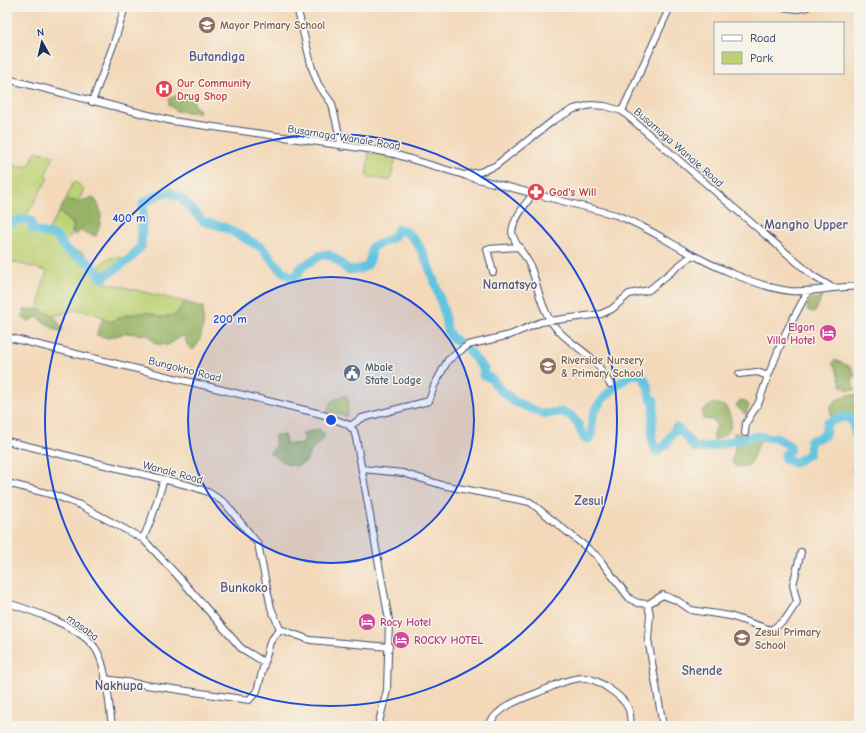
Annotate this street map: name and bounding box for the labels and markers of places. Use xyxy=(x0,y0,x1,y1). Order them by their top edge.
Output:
school or university icon: Mayor Primary School xyxy=(197,15,217,35)
place label: Mayor Primary School xyxy=(220,19,325,32)
place label: Our Community Drug Shop xyxy=(177,77,251,103)
hospital icon: Our Community Drug Shop xyxy=(154,79,174,99)
pharmacy icon: God's Will xyxy=(526,182,546,202)
place label: God's Will xyxy=(549,186,596,199)
place label: Elgon Villa Hotel xyxy=(767,321,815,347)
hotel icon: Elgon Villa Hotel xyxy=(818,323,838,343)
place label: Riverside Nursery & Primary School xyxy=(561,354,644,380)
school or university icon: Riverside Nursery & Primary School xyxy=(538,356,558,376)
place label: Mbale State Lodge xyxy=(365,361,422,387)
public building icon: Mbale State Lodge xyxy=(342,363,362,383)
centre of rings xyxy=(324,413,338,427)
hotel icon: Rocy Hotel xyxy=(357,612,377,632)
place label: Rocy Hotel xyxy=(380,616,431,629)
place label: Zesui Primary School xyxy=(755,626,821,652)
school or university icon: Zesui Primary School xyxy=(732,628,752,648)
hotel icon: ROCKY HOTEL xyxy=(391,630,411,650)
place label: ROCKY HOTEL xyxy=(414,634,483,647)

